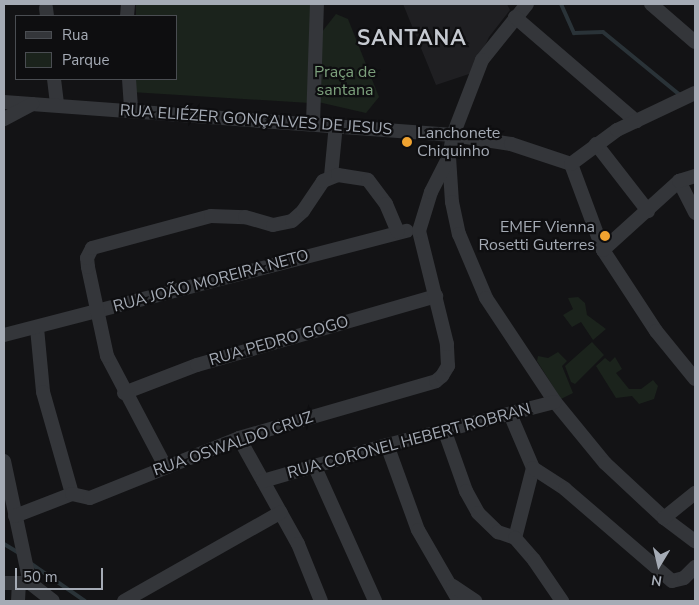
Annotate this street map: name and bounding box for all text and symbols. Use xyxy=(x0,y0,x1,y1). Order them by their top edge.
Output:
legend xyxy=(15,15,178,80)
text: Rua xyxy=(62,25,88,45)
district label: SANTANA xyxy=(356,25,468,51)
text: Parque xyxy=(62,50,110,70)
park label: Praça de santana xyxy=(314,62,376,100)
street label: RUA ELIÉZER GONÇALVES DE JESUS xyxy=(119,101,393,139)
place label: Lanchonete Chiquinho xyxy=(417,123,500,161)
marker: Lanchonete Chiquinho xyxy=(401,136,413,148)
place label: EMEF Vienna Rosetti Guterres xyxy=(478,217,595,255)
marker: EMEF Vienna Rosetti Guterres xyxy=(599,230,611,242)
street label: RUA JOÃO MOREIRA NETO xyxy=(111,246,311,316)
street label: RUA PEDRO GOGO xyxy=(207,312,351,370)
street label: RUA CORONEL HEBERT ROBRAN xyxy=(285,399,533,483)
street label: RUA OSWALDO CRUZ xyxy=(151,408,315,480)
north arrow xyxy=(634,540,684,590)
scale bar xyxy=(18,558,105,590)
text: 50 m xyxy=(23,567,58,587)
text: N xyxy=(650,570,663,591)

